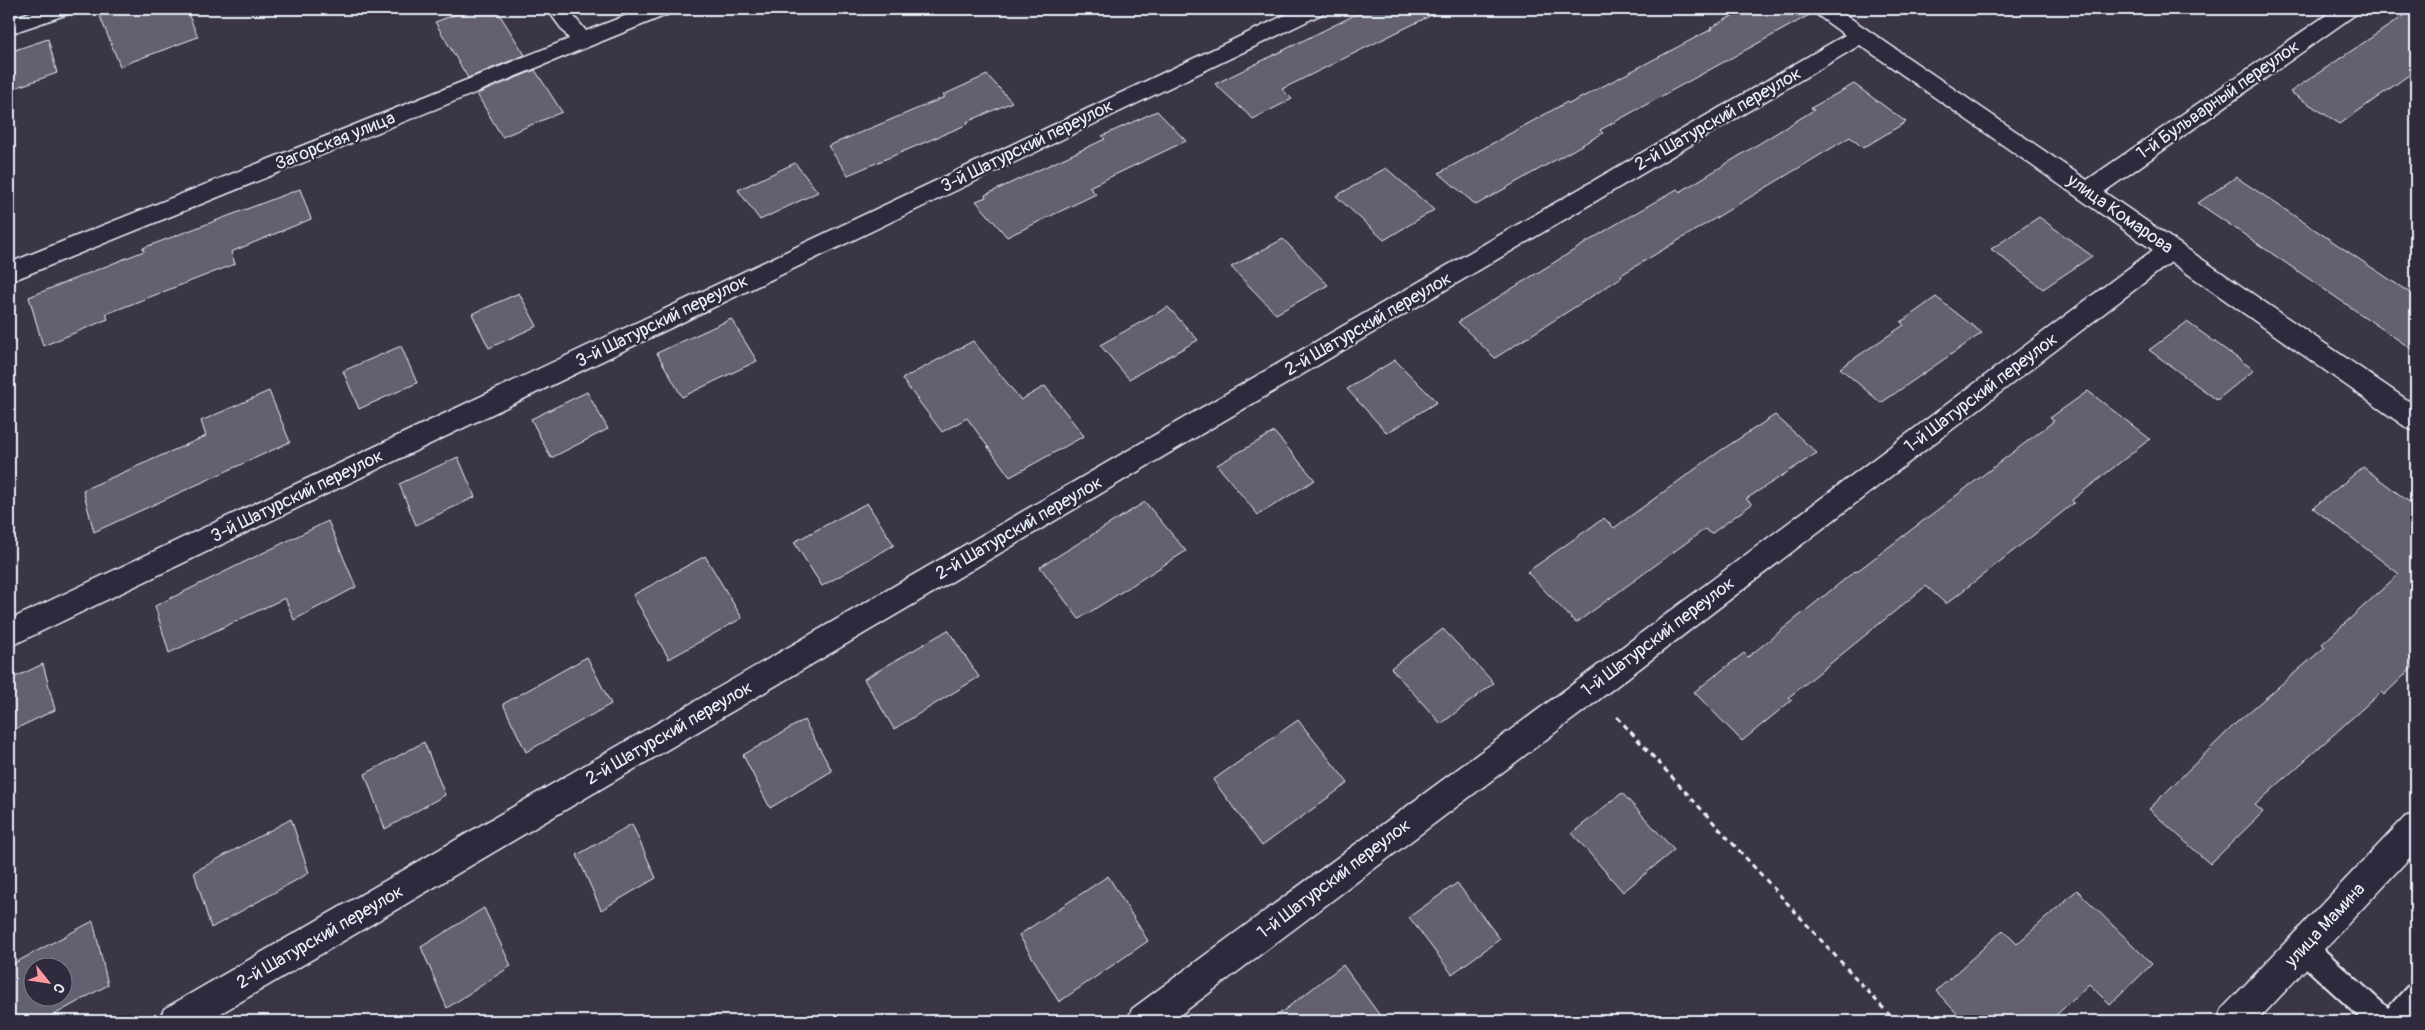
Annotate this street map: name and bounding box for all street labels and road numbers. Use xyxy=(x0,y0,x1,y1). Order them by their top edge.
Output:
street label: 1-й Бульварный переулок xyxy=(2132,35,2304,165)
street label: 2-й Шатурский переулок xyxy=(1630,62,1806,176)
street label: 3-й Шатурский переулок xyxy=(937,94,1117,198)
street label: Загорская улица xyxy=(272,106,398,176)
street label: улица Комарова xyxy=(2062,168,2178,259)
street label: 2-й Шатурский переулок xyxy=(1280,267,1456,381)
street label: 3-й Шатурский переулок xyxy=(572,269,752,373)
street label: 1-й Шатурский переулок xyxy=(1900,328,2062,458)
street label: 3-й Шатурский переулок xyxy=(207,444,387,548)
street label: 2-й Шатурский переулок xyxy=(931,471,1107,585)
street label: 1-й Шатурский переулок xyxy=(1577,572,1739,702)
street label: 2-й Шатурский переулок xyxy=(581,676,757,790)
street label: 1-й Шатурский переулок xyxy=(1253,814,1415,944)
street label: улица Мамина xyxy=(2279,878,2370,973)
street label: 2-й Шатурский переулок xyxy=(232,880,408,994)

